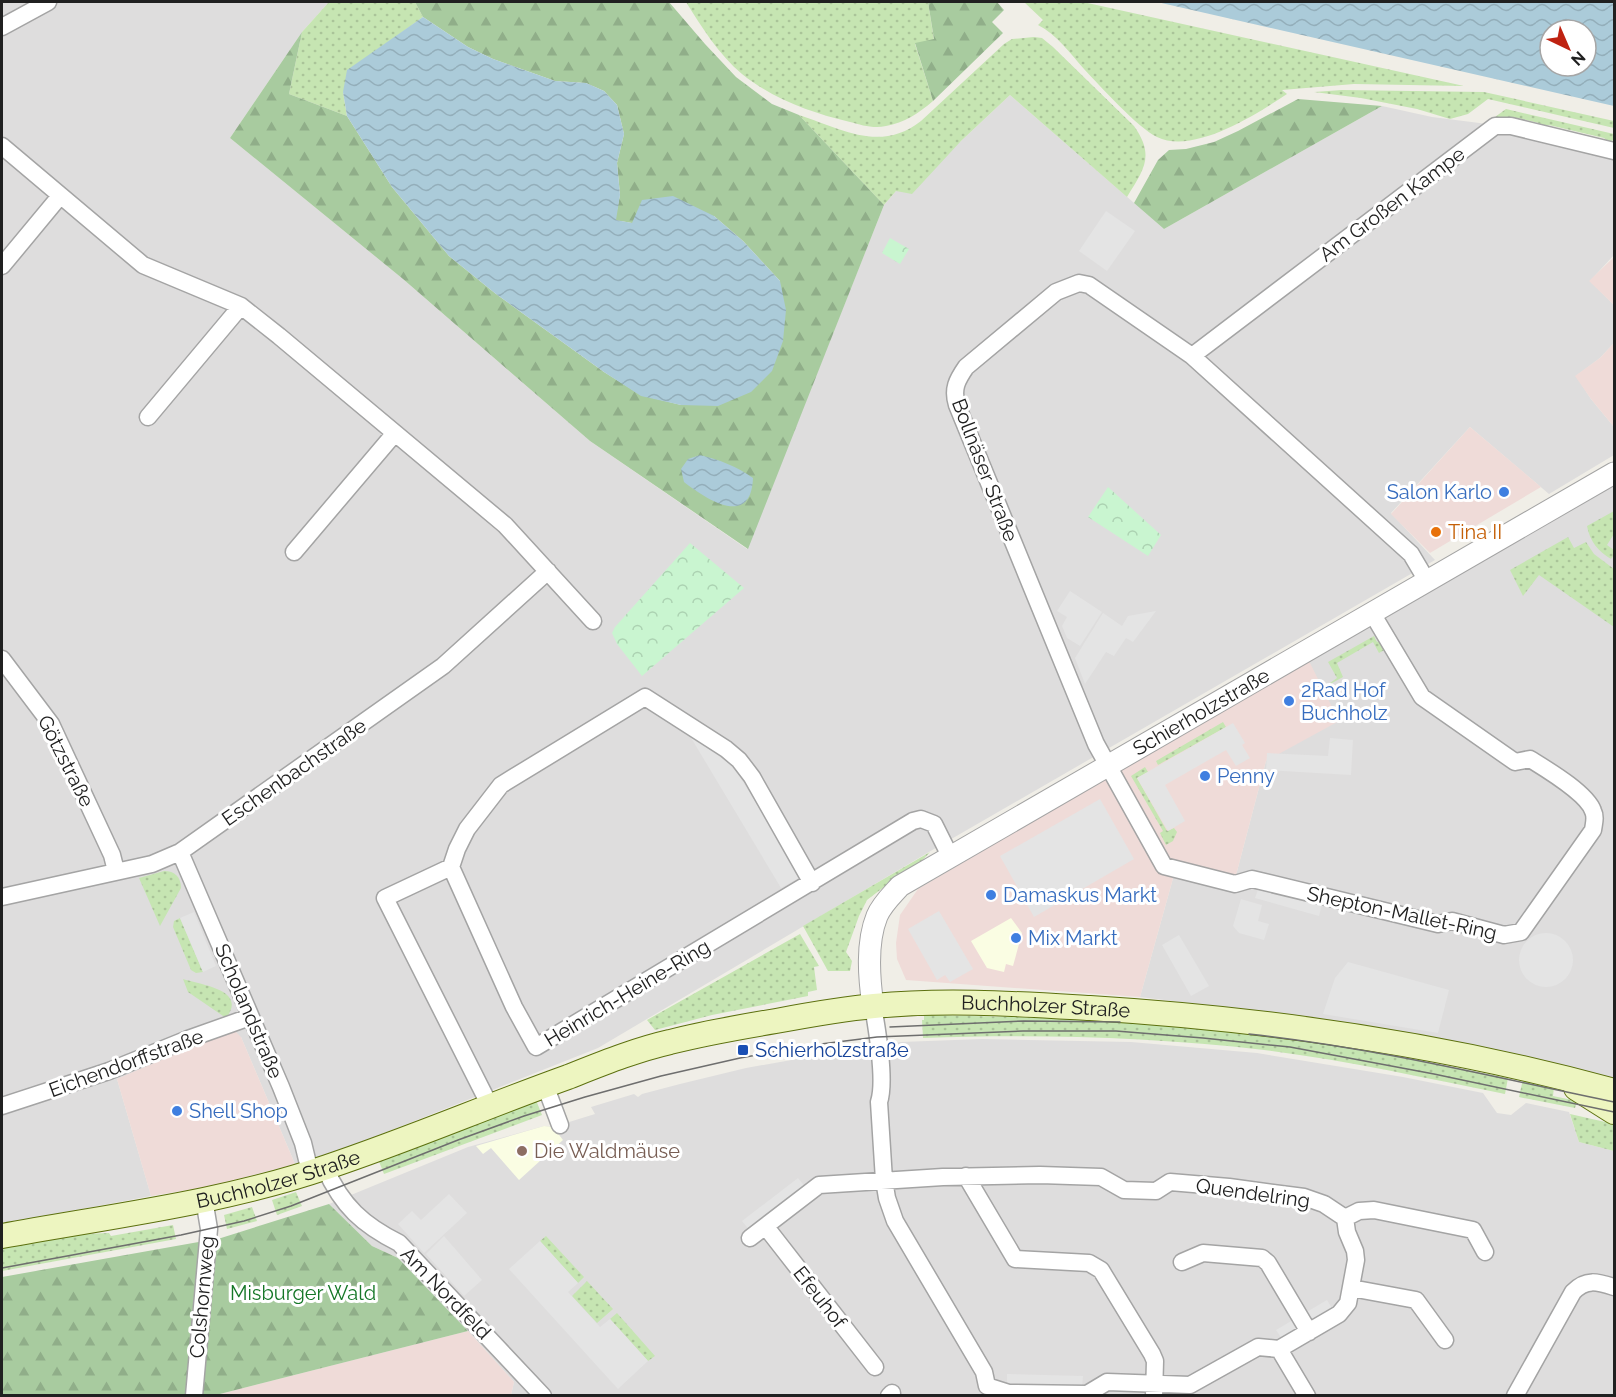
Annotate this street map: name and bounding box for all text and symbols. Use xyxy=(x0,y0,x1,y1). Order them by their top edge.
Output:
north arrow xyxy=(1538,18,1598,78)
text: N xyxy=(1567,47,1589,70)
street label: Am Großen Kampe xyxy=(1315,141,1470,266)
street label: Bollnäser Straße xyxy=(947,395,1023,545)
place label: Salon Karlo xyxy=(1387,480,1492,504)
marker: Salon Karlo xyxy=(1497,485,1511,499)
place label: Tina II xyxy=(1448,520,1502,544)
marker: Tina II xyxy=(1429,525,1443,539)
street label: Schierholzstraße xyxy=(1129,663,1274,761)
place label: 2Rad Hof Buchholz xyxy=(1301,678,1388,725)
marker: 2Rad Hof Buchholz xyxy=(1282,694,1296,708)
street label: Götzstraße xyxy=(33,711,99,811)
street label: Eschenbachstraße xyxy=(217,713,371,831)
place label: Penny xyxy=(1217,764,1275,788)
marker: Penny xyxy=(1198,769,1212,783)
street label: Shepton-Mallet-Ring xyxy=(1305,881,1499,945)
place label: Damaskus Markt xyxy=(1003,883,1157,907)
marker: Damaskus Markt xyxy=(984,888,998,902)
place label: Mix Markt xyxy=(1028,926,1118,950)
marker: Mix Markt xyxy=(1009,931,1023,945)
street label: Heinrich-Heine-Ring xyxy=(540,934,714,1052)
street label: Scholandstraße xyxy=(210,940,288,1082)
street label: Buchholzer Straße xyxy=(961,991,1131,1023)
street label: Eichendorffstraße xyxy=(46,1024,207,1102)
place label: Schierholzstraße xyxy=(755,1038,909,1062)
marker: Schierholzstraße xyxy=(736,1043,750,1057)
place label: Shell Shop xyxy=(189,1099,288,1123)
marker: Shell Shop xyxy=(170,1104,184,1118)
place label: Die Waldmäuse xyxy=(534,1139,680,1163)
marker: Die Waldmäuse xyxy=(515,1144,529,1158)
street label: Buchholzer Straße xyxy=(194,1145,363,1213)
street label: Quendelring xyxy=(1194,1173,1312,1213)
street label: Colshornweg xyxy=(185,1235,219,1359)
street label: Am Nordfeld xyxy=(396,1242,496,1344)
street label: Efeuhof xyxy=(788,1261,852,1334)
park label: Misburger Wald xyxy=(230,1281,376,1305)

